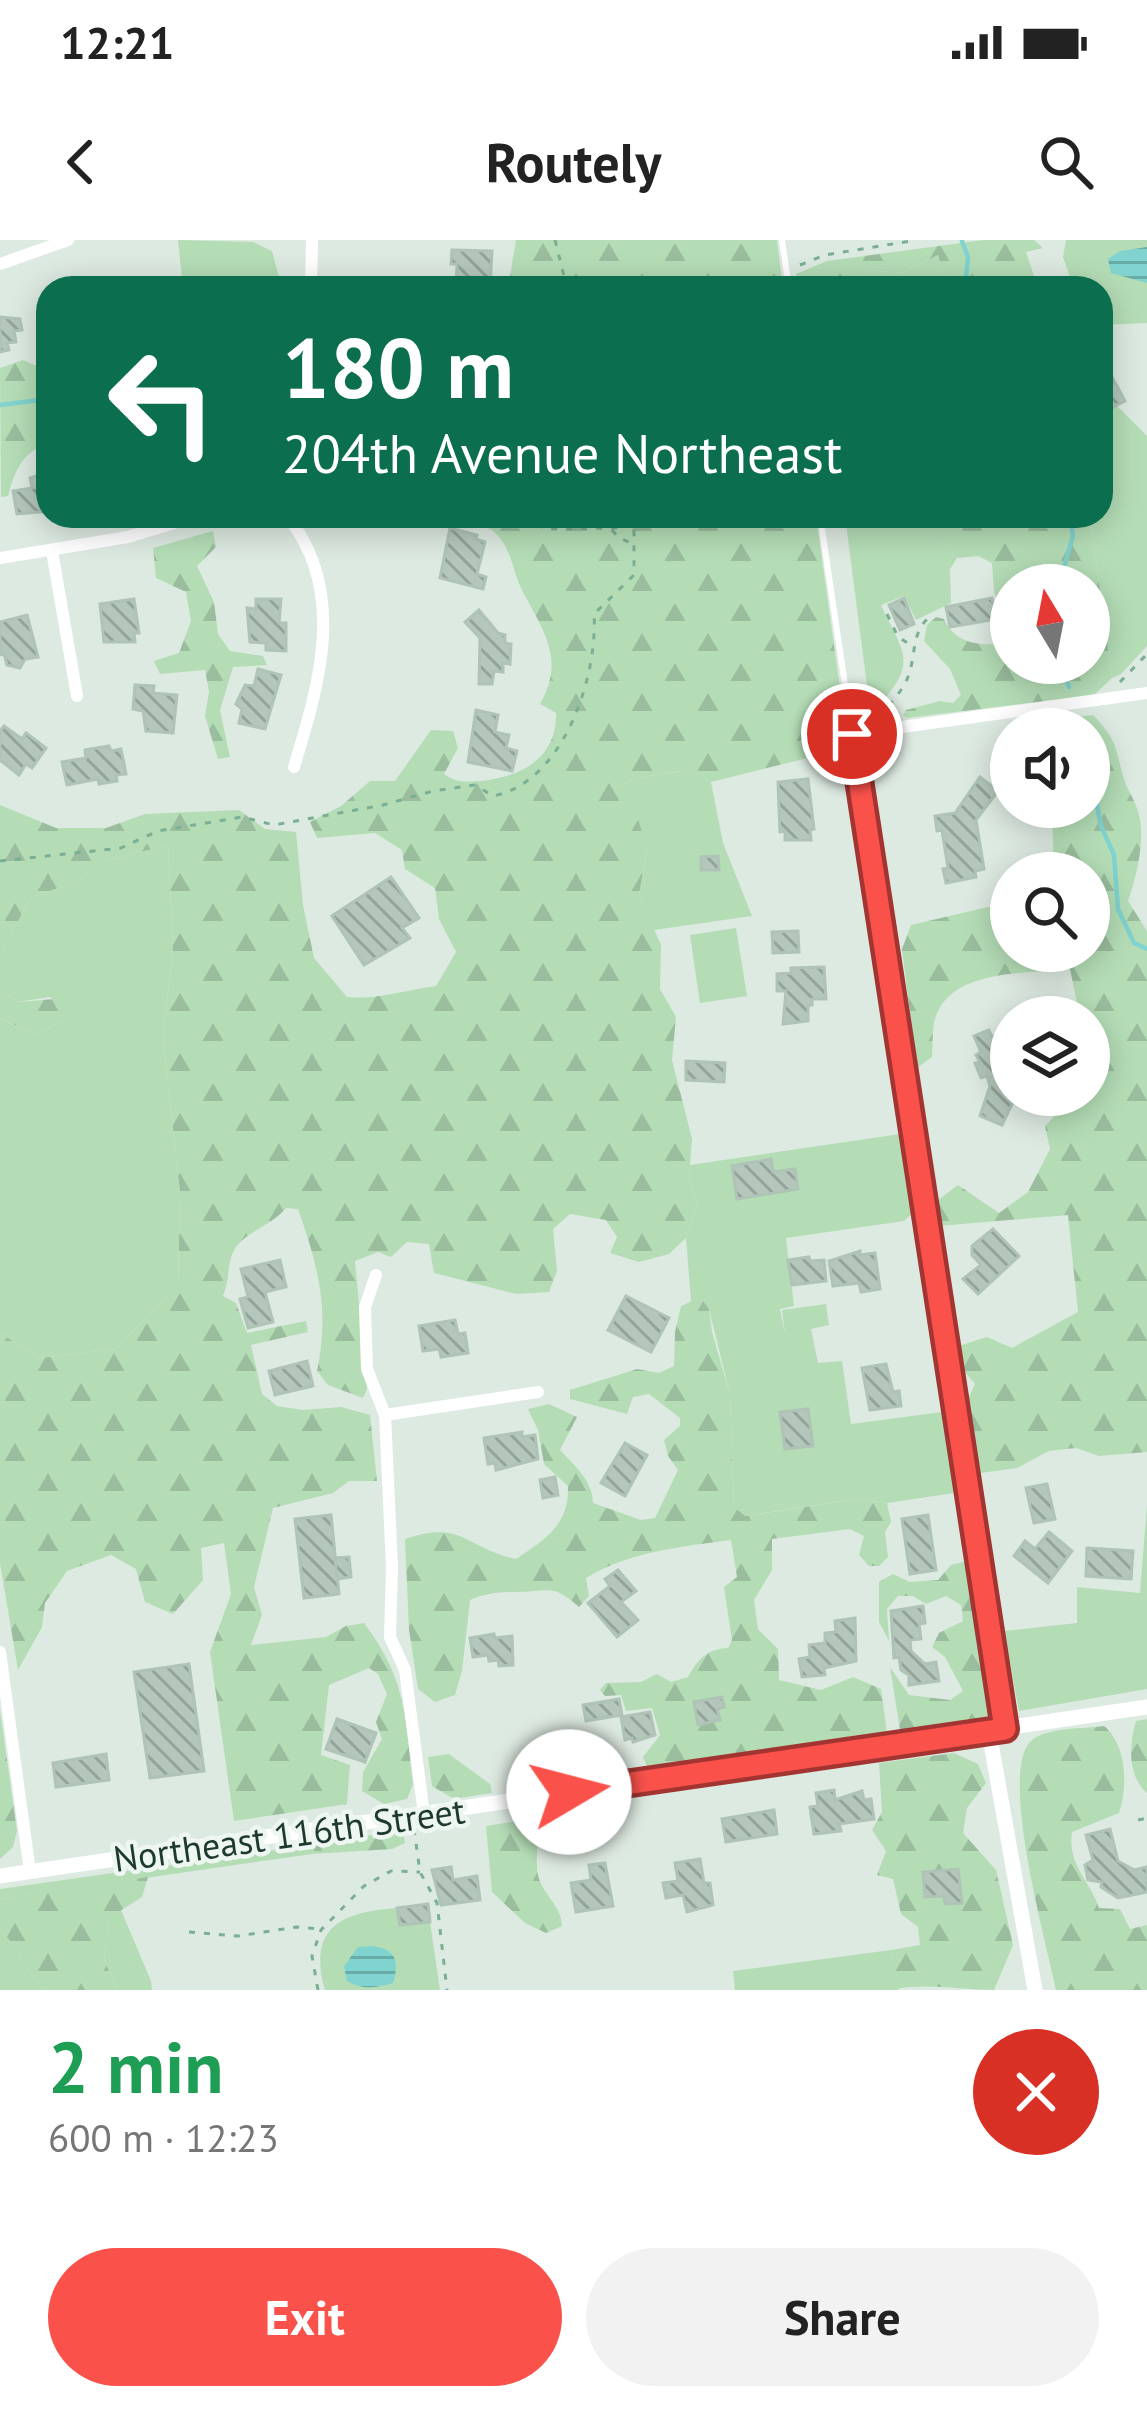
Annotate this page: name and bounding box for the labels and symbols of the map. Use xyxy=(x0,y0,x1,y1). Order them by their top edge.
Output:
north arrow xyxy=(990,564,1110,684)
pin xyxy=(801,683,903,785)
position arrow xyxy=(506,1729,632,1855)
street label: Northeast 116th Street xyxy=(110,1786,468,1882)

